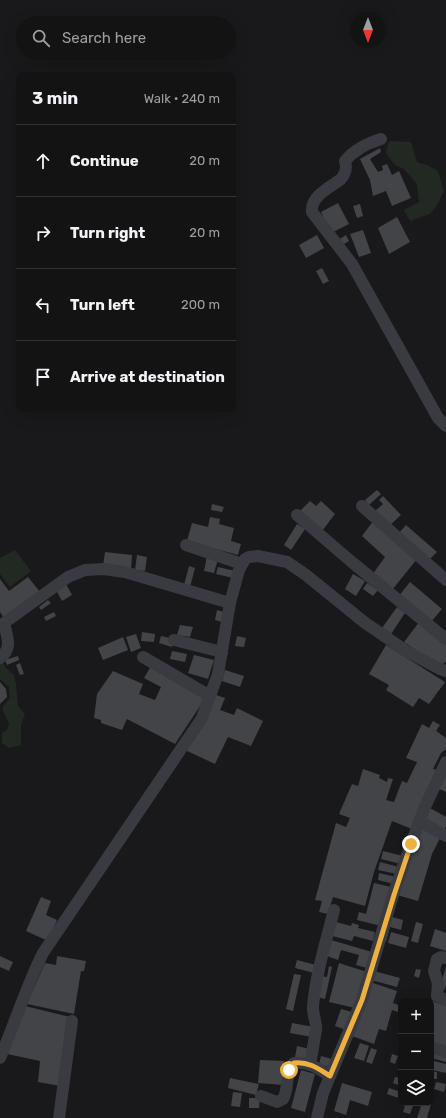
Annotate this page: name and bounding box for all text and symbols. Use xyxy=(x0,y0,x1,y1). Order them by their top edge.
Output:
north arrow xyxy=(350,12,386,48)
search box xyxy=(16,16,236,60)
icon: search xyxy=(30,27,52,49)
text: Search here xyxy=(62,29,146,47)
text: 3 min xyxy=(32,88,78,108)
text: Walk · 240 m xyxy=(144,91,220,106)
icon: ahead xyxy=(32,150,54,172)
text: Continue xyxy=(70,152,139,170)
text: 20 m xyxy=(189,153,220,168)
icon: right xyxy=(32,222,54,244)
text: Turn right xyxy=(70,224,145,242)
text: 20 m xyxy=(189,225,220,240)
icon: left xyxy=(32,294,54,316)
text: Turn left xyxy=(70,296,135,314)
text: 200 m xyxy=(181,297,220,312)
icon: arrive xyxy=(32,366,54,388)
text: Arrive at destination xyxy=(70,368,225,386)
route end xyxy=(402,835,420,853)
map controls xyxy=(398,998,434,1106)
button: + xyxy=(398,998,434,1034)
button: − xyxy=(398,1034,434,1070)
route start xyxy=(280,1061,298,1079)
button: layers xyxy=(398,1070,434,1106)

